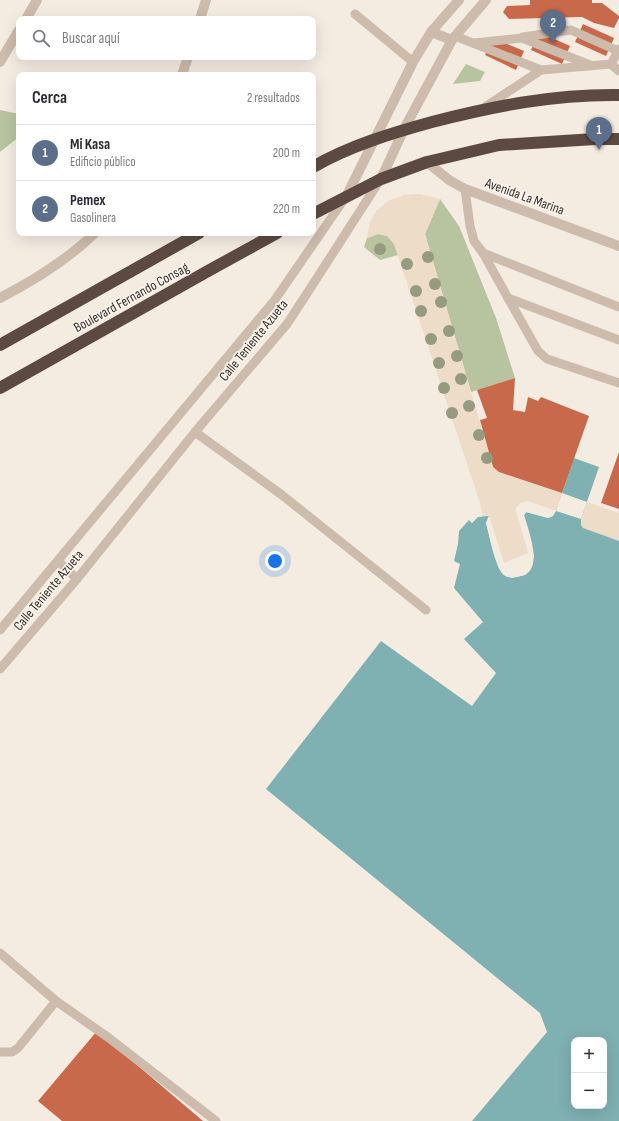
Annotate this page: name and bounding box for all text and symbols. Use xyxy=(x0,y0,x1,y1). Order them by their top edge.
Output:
pin: 2 xyxy=(540,10,566,43)
search box xyxy=(16,16,316,60)
icon: search xyxy=(30,27,52,49)
text: Buscar aquí xyxy=(62,29,120,48)
text: Cerca xyxy=(32,88,67,108)
text: 2 resultados xyxy=(247,90,300,106)
pin: 1 xyxy=(586,117,612,150)
text: Mi Kasa xyxy=(70,135,110,154)
text: 1 xyxy=(42,145,48,161)
text: 200 m xyxy=(273,145,300,161)
text: Edificio público xyxy=(70,154,136,170)
street label: Avenida La Marina xyxy=(482,174,567,219)
text: Pemex xyxy=(70,191,106,210)
text: 2 xyxy=(42,201,48,217)
text: 220 m xyxy=(273,201,300,217)
text: Gasolinera xyxy=(70,210,116,226)
street label: Boulevard Fernando Consag xyxy=(71,259,192,336)
street label: Calle Teniente Azueta xyxy=(215,296,291,384)
street label: Calle Teniente Azueta xyxy=(10,547,87,634)
your location xyxy=(265,551,285,571)
map controls xyxy=(571,1037,607,1109)
button: + xyxy=(571,1037,607,1073)
button: − xyxy=(571,1073,607,1109)

